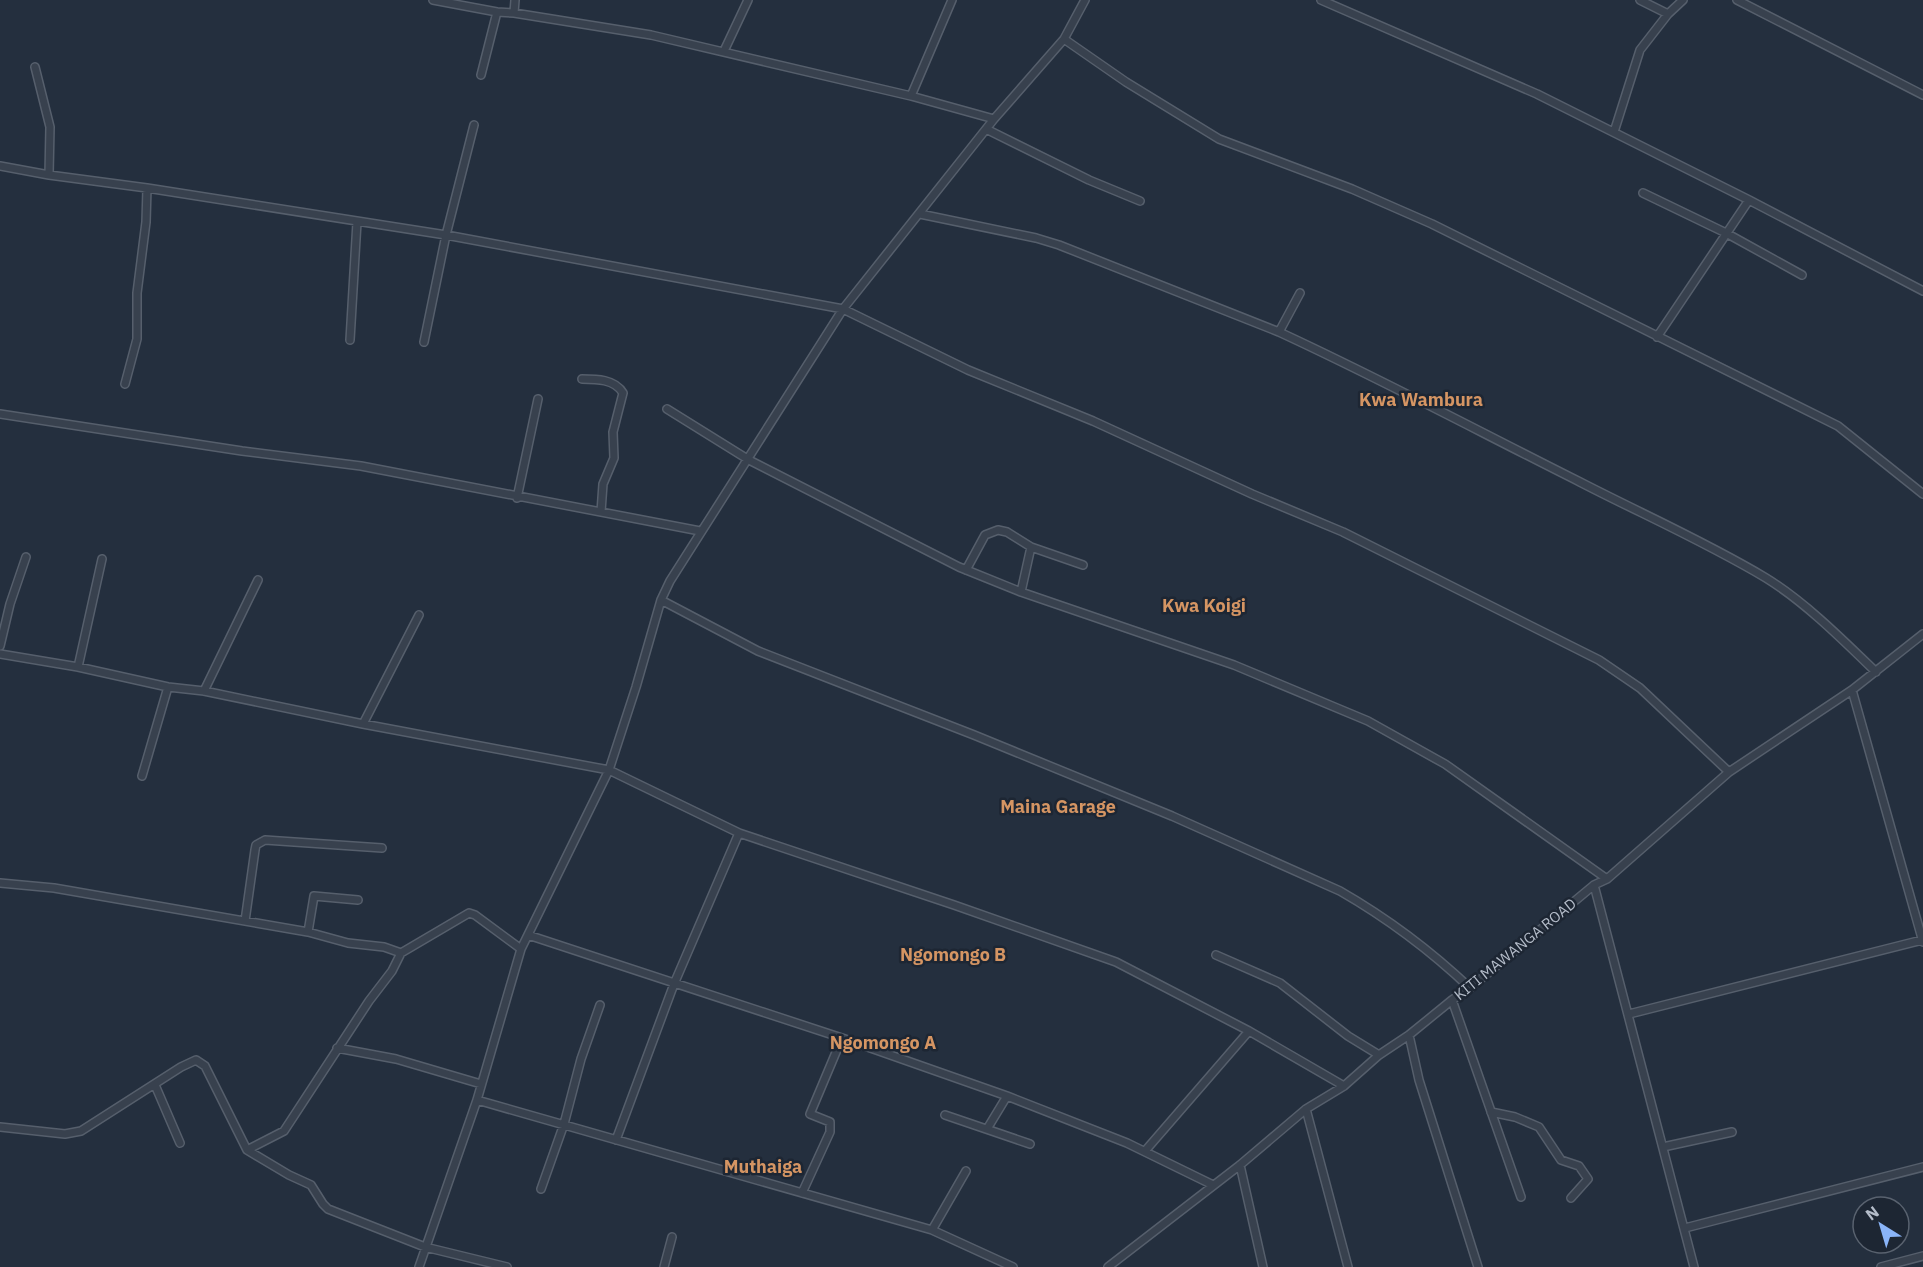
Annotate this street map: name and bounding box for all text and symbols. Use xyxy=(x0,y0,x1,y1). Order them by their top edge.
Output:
district label: Kwa Wambura xyxy=(1359,388,1483,411)
district label: Kwa Koigi xyxy=(1162,594,1246,617)
district label: Maina Garage xyxy=(1000,795,1116,818)
street label: KITI MAWANGA ROAD xyxy=(1450,894,1580,1004)
district label: Ngomongo B xyxy=(900,943,1006,966)
district label: Ngomongo A xyxy=(830,1031,936,1054)
district label: Muthaiga xyxy=(724,1155,802,1178)
north arrow xyxy=(1851,1195,1911,1255)
text: N xyxy=(1861,1202,1883,1224)

